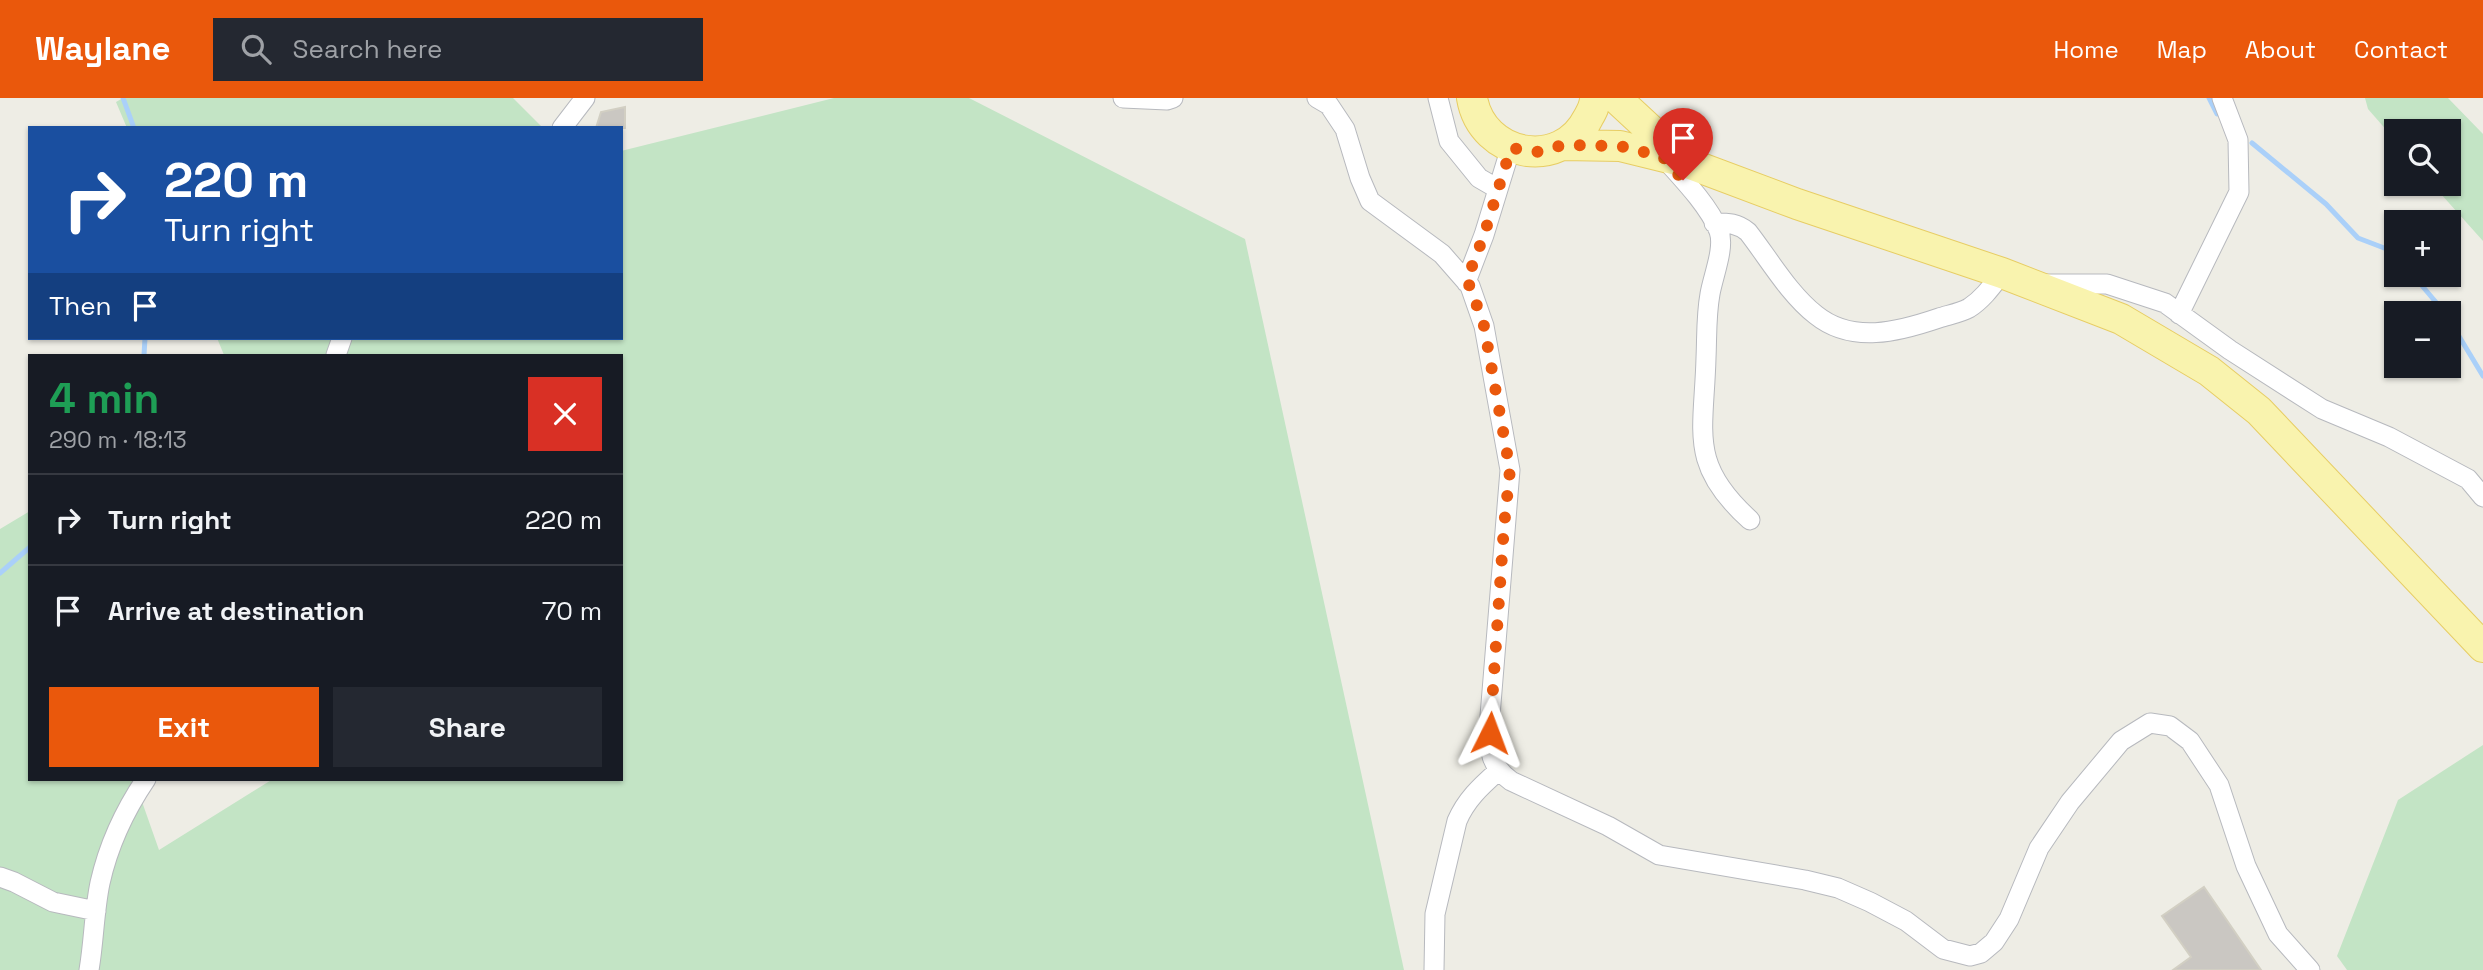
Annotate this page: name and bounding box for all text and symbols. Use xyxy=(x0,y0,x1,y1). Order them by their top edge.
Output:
search box xyxy=(213,18,703,81)
text: Waylane xyxy=(35,28,171,70)
icon: search xyxy=(237,30,275,68)
text: Search here xyxy=(293,32,442,66)
text: Home xyxy=(2053,34,2119,65)
text: Map xyxy=(2157,34,2207,65)
text: About xyxy=(2245,34,2316,65)
text: Contact xyxy=(2354,34,2448,65)
pin xyxy=(1653,108,1713,180)
icon: arrive xyxy=(1664,119,1702,157)
map controls xyxy=(2384,119,2461,378)
button: search xyxy=(2384,119,2461,196)
text: 220 m xyxy=(164,149,308,211)
icon: right xyxy=(49,154,140,245)
text: Turn right xyxy=(164,210,314,250)
button: + xyxy=(2384,210,2461,287)
icon: arrive xyxy=(126,287,164,325)
text: Then xyxy=(49,289,112,323)
button: − xyxy=(2384,301,2461,378)
text: 4 min xyxy=(49,372,159,425)
button: close xyxy=(528,377,602,451)
text: 290 m · 18:13 xyxy=(49,425,187,455)
icon: right xyxy=(49,501,87,539)
text: Turn right xyxy=(108,503,232,537)
text: 220 m xyxy=(525,503,602,537)
icon: arrive xyxy=(49,592,87,630)
text: Arrive at destination xyxy=(108,594,365,628)
text: 70 m xyxy=(542,594,602,628)
button: Exit xyxy=(49,687,319,767)
button: Share xyxy=(333,687,602,767)
position arrow xyxy=(1453,696,1527,770)

